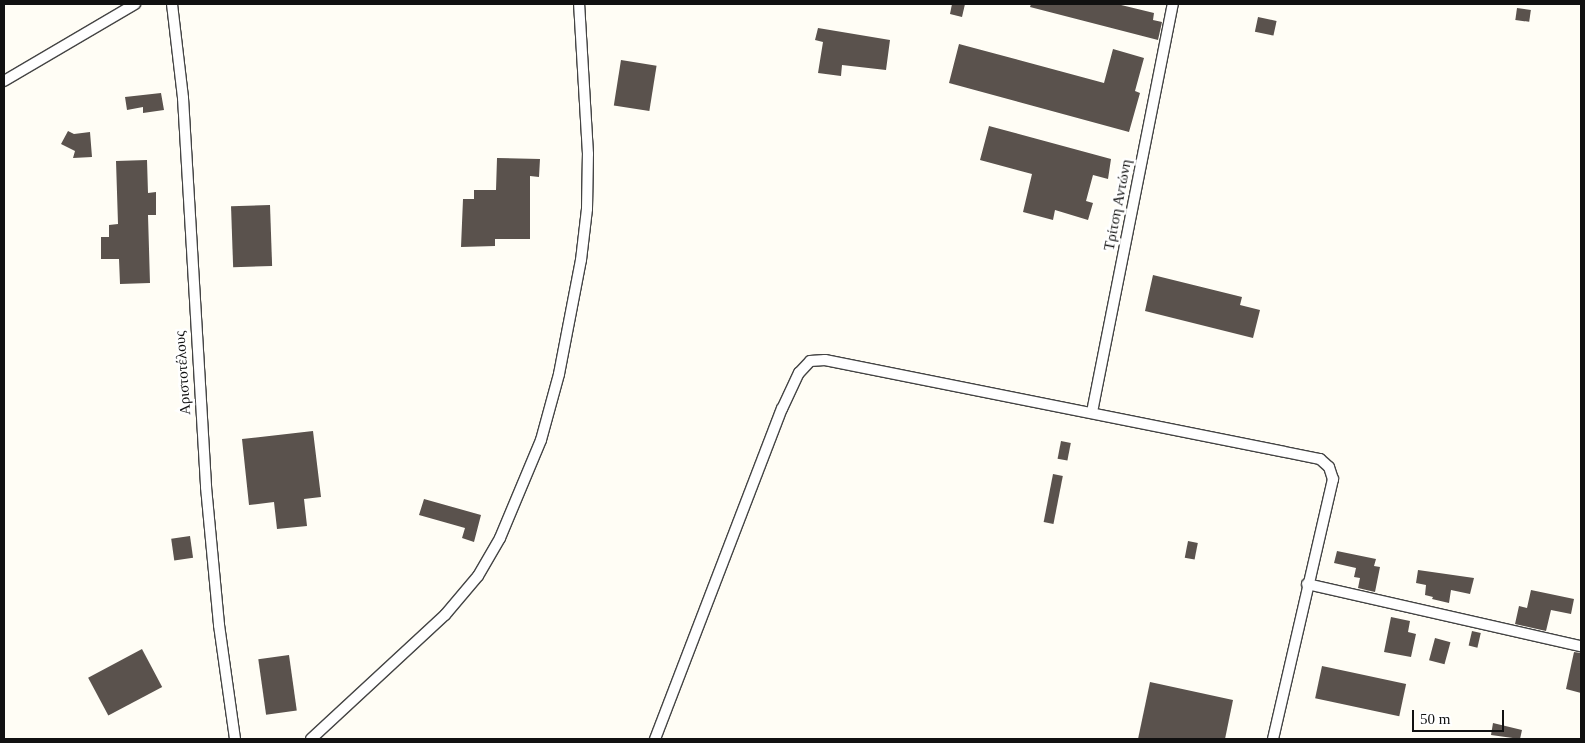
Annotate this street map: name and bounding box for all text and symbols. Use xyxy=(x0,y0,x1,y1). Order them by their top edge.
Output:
street label: Τρίτση Αντώνη xyxy=(1100,157,1136,253)
street label: Αριστοτέλους xyxy=(171,330,195,416)
scale bar xyxy=(1415,700,1508,732)
text: 50 m xyxy=(1420,711,1450,727)

